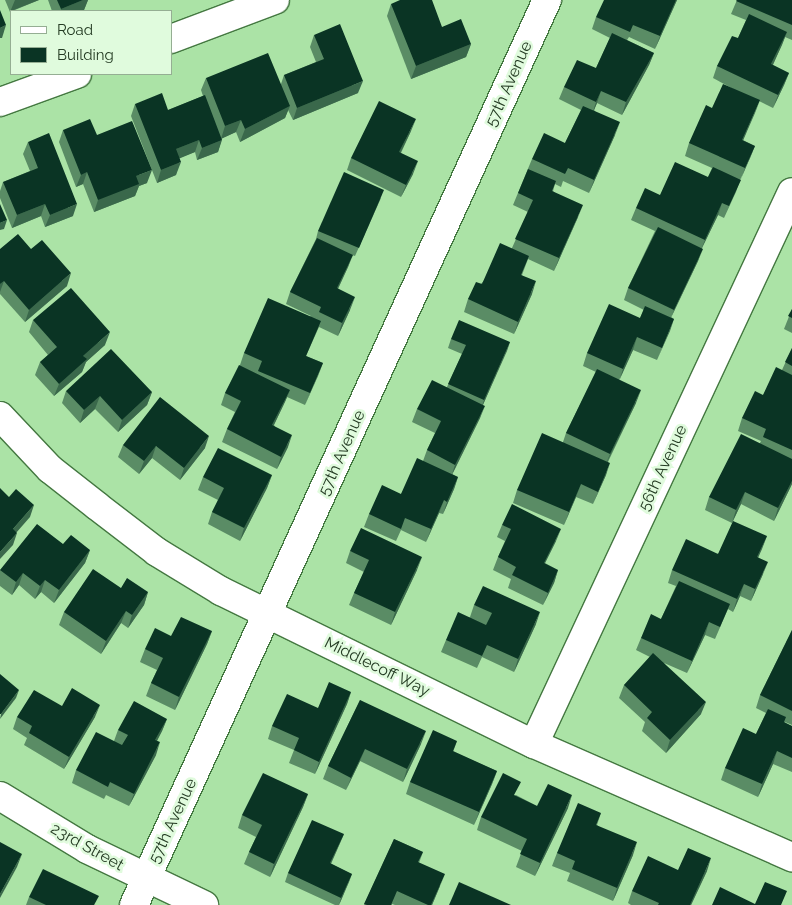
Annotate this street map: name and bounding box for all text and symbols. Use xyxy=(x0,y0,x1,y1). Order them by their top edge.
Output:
legend xyxy=(10,10,172,75)
text: Road xyxy=(57,21,93,39)
street label: 57th Avenue xyxy=(481,38,537,130)
text: Building xyxy=(57,46,114,64)
street label: 57th Avenue xyxy=(314,407,370,499)
street label: 56th Avenue xyxy=(635,422,691,514)
street label: Middlecoff Way xyxy=(321,633,433,701)
street label: 57th Avenue xyxy=(145,775,201,867)
street label: 23rd Street xyxy=(47,819,127,875)

